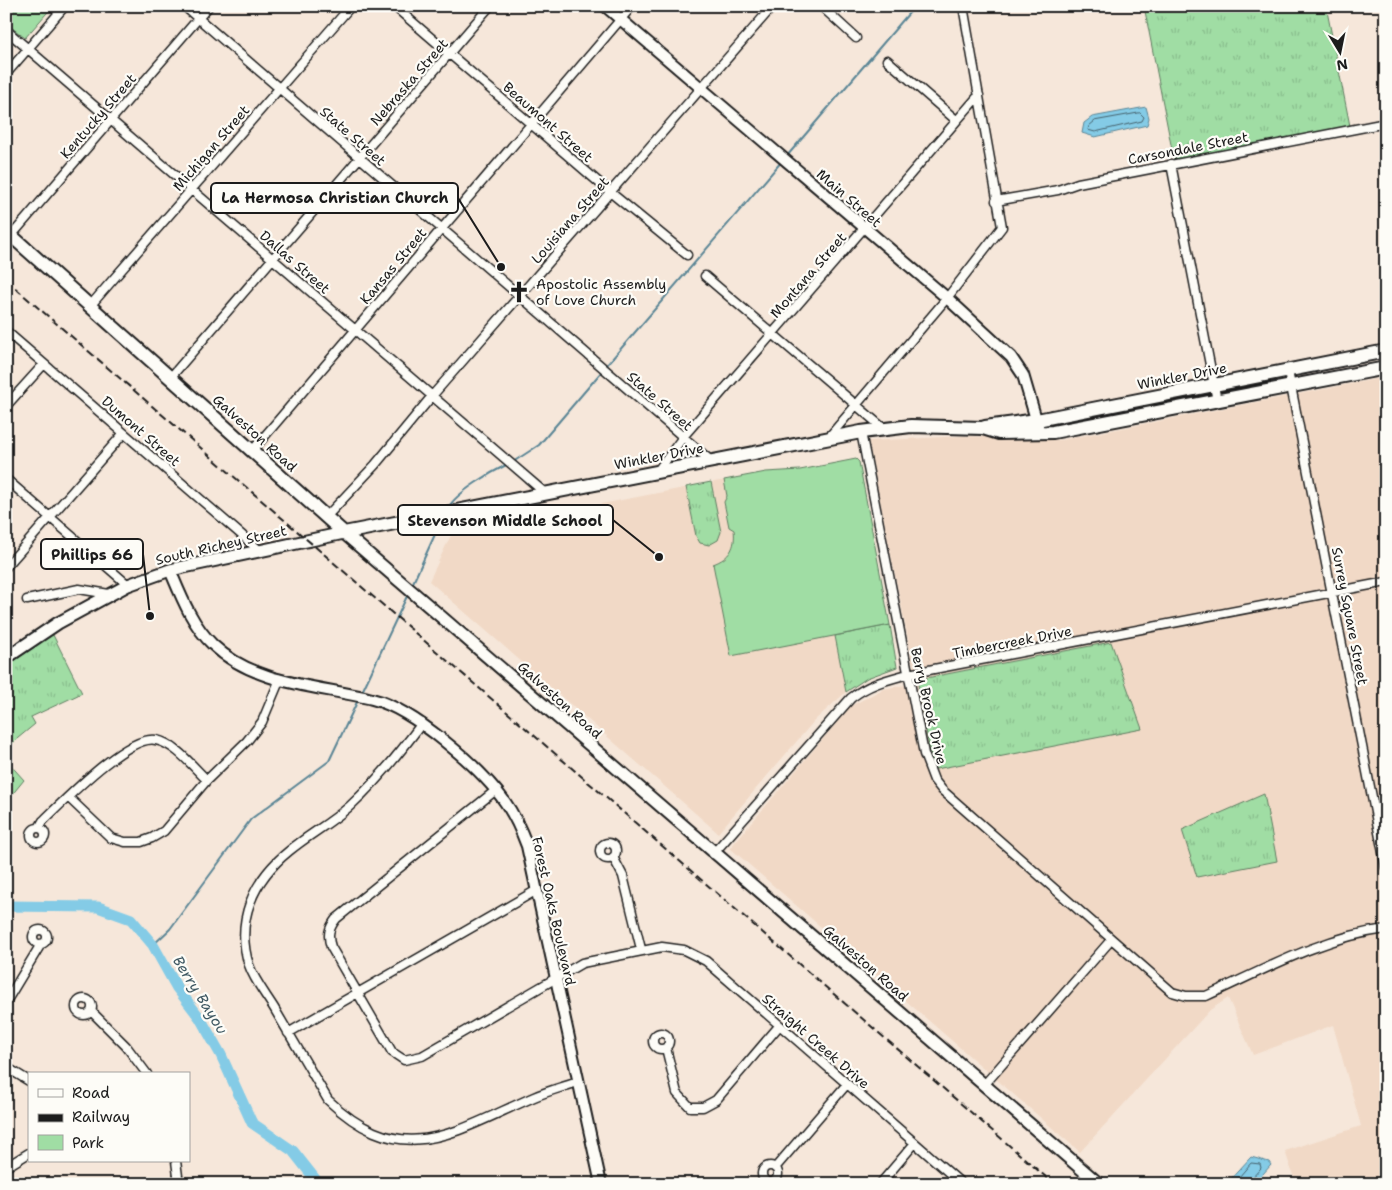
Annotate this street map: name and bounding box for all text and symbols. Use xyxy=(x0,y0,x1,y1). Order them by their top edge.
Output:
north arrow xyxy=(1314,28,1364,78)
street label: Nebraska Street xyxy=(366,35,452,129)
text: N xyxy=(1335,55,1349,75)
street label: Kentucky Street xyxy=(56,70,140,162)
street label: Beaumont Street xyxy=(499,78,597,166)
street label: Michigan Street xyxy=(169,101,253,195)
street label: State Street xyxy=(316,102,390,170)
street label: Carsondale Street xyxy=(1126,128,1250,168)
street label: Main Street xyxy=(813,165,885,231)
street label: Louisiana Street xyxy=(527,173,613,267)
callout: La Hermosa Christian Church xyxy=(211,183,458,213)
text: La Hermosa Christian Church xyxy=(221,188,449,208)
street label: Kansas Street xyxy=(356,224,430,308)
street label: Dallas Street xyxy=(256,227,334,297)
street label: Montana Street xyxy=(766,228,850,322)
place label: Apostolic Assembly of Love Church xyxy=(536,275,666,309)
church icon: Apostolic Assembly of Love Church xyxy=(506,279,532,305)
street label: Winkler Drive xyxy=(1136,358,1228,394)
street label: State Street xyxy=(623,367,697,435)
street label: Galveston Road xyxy=(209,390,301,476)
street label: Dumont Street xyxy=(98,392,184,470)
street label: Winkler Drive xyxy=(613,438,705,474)
callout: Stevenson Middle School xyxy=(398,505,613,535)
text: Stevenson Middle School xyxy=(407,511,603,531)
street label: South Richey Street xyxy=(154,521,288,569)
callout: Phillips 66 xyxy=(41,539,143,569)
text: Phillips 66 xyxy=(51,545,133,565)
street label: Surrey Square Street xyxy=(1328,546,1372,686)
street label: Timbercreek Drive xyxy=(951,622,1073,662)
street label: Berry Brook Drive xyxy=(907,646,951,766)
street label: Galveston Road xyxy=(514,657,606,743)
street label: Forest Oaks Boulevard xyxy=(528,835,580,987)
street label: Galveston Road xyxy=(820,921,913,1005)
water label: Berry Bayou xyxy=(168,952,232,1038)
street label: Straight Creek Drive xyxy=(759,989,873,1093)
legend xyxy=(28,1072,190,1162)
text: Road xyxy=(72,1083,110,1103)
text: Railway xyxy=(72,1107,130,1127)
text: Park xyxy=(72,1133,104,1153)

